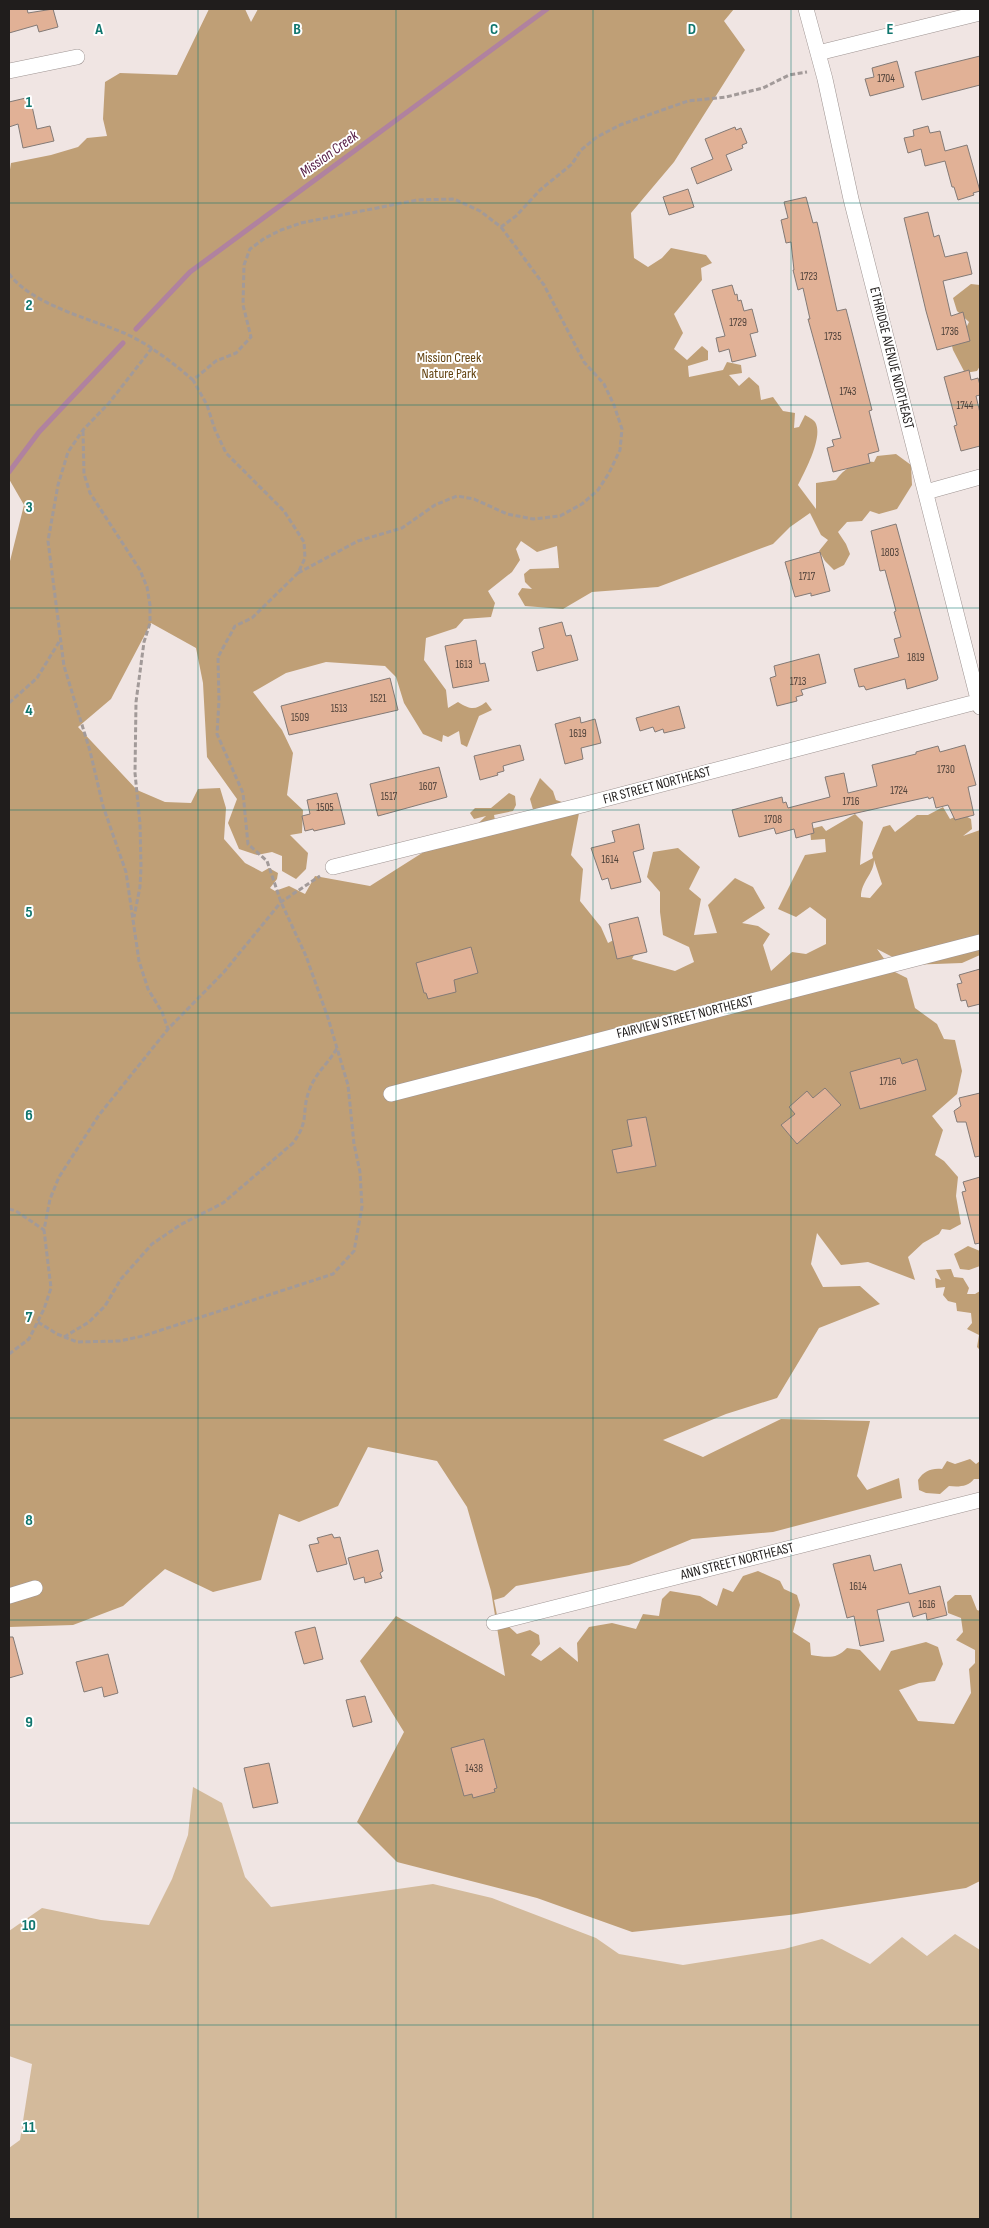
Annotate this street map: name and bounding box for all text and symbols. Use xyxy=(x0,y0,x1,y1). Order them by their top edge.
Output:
text: A xyxy=(94,20,103,39)
text: B xyxy=(293,20,301,39)
text: C xyxy=(490,20,498,39)
text: D xyxy=(688,20,696,39)
text: E xyxy=(887,20,894,39)
house number: 1704 xyxy=(877,72,895,85)
text: 1 xyxy=(26,93,33,112)
water label: Mission Creek xyxy=(296,126,362,182)
house number: 1723 xyxy=(800,270,818,283)
street label: ETHRIDGE AVENUE NORTHEAST xyxy=(866,285,918,431)
text: 2 xyxy=(25,296,33,315)
house number: 1729 xyxy=(729,316,747,329)
house number: 1736 xyxy=(941,325,959,338)
house number: 1735 xyxy=(824,330,842,343)
park label: Mission Creek Nature Park xyxy=(417,349,482,382)
house number: 1743 xyxy=(840,385,857,398)
house number: 1744 xyxy=(957,399,974,412)
text: 3 xyxy=(25,498,33,517)
house number: 1803 xyxy=(881,546,899,559)
house number: 1717 xyxy=(799,570,816,583)
house number: 1819 xyxy=(907,651,925,664)
house number: 1613 xyxy=(455,658,473,671)
house number: 1713 xyxy=(790,675,807,688)
house number: 1521 xyxy=(370,692,386,705)
text: 4 xyxy=(25,701,33,720)
house number: 1513 xyxy=(331,702,348,715)
house number: 1509 xyxy=(291,711,309,724)
house number: 1619 xyxy=(569,727,587,740)
street label: FIR STREET NORTHEAST xyxy=(601,762,713,808)
house number: 1730 xyxy=(937,763,955,776)
house number: 1607 xyxy=(419,780,438,793)
house number: 1724 xyxy=(890,784,908,797)
house number: 1517 xyxy=(381,790,398,803)
house number: 1716 xyxy=(843,795,860,808)
house number: 1505 xyxy=(316,801,334,814)
house number: 1708 xyxy=(764,813,782,826)
house number: 1614 xyxy=(601,853,619,866)
text: 5 xyxy=(25,903,33,922)
street label: FAIRVIEW STREET NORTHEAST xyxy=(615,992,756,1042)
house number: 1716 xyxy=(880,1075,897,1088)
text: 6 xyxy=(25,1106,33,1125)
text: 7 xyxy=(26,1308,33,1327)
text: 8 xyxy=(25,1511,33,1530)
street label: ANN STREET NORTHEAST xyxy=(678,1539,796,1584)
house number: 1614 xyxy=(849,1580,867,1593)
house number: 1616 xyxy=(918,1598,936,1611)
text: 9 xyxy=(25,1713,33,1732)
house number: 1438 xyxy=(465,1762,483,1775)
text: 10 xyxy=(22,1916,36,1935)
text: 11 xyxy=(23,2118,36,2137)

